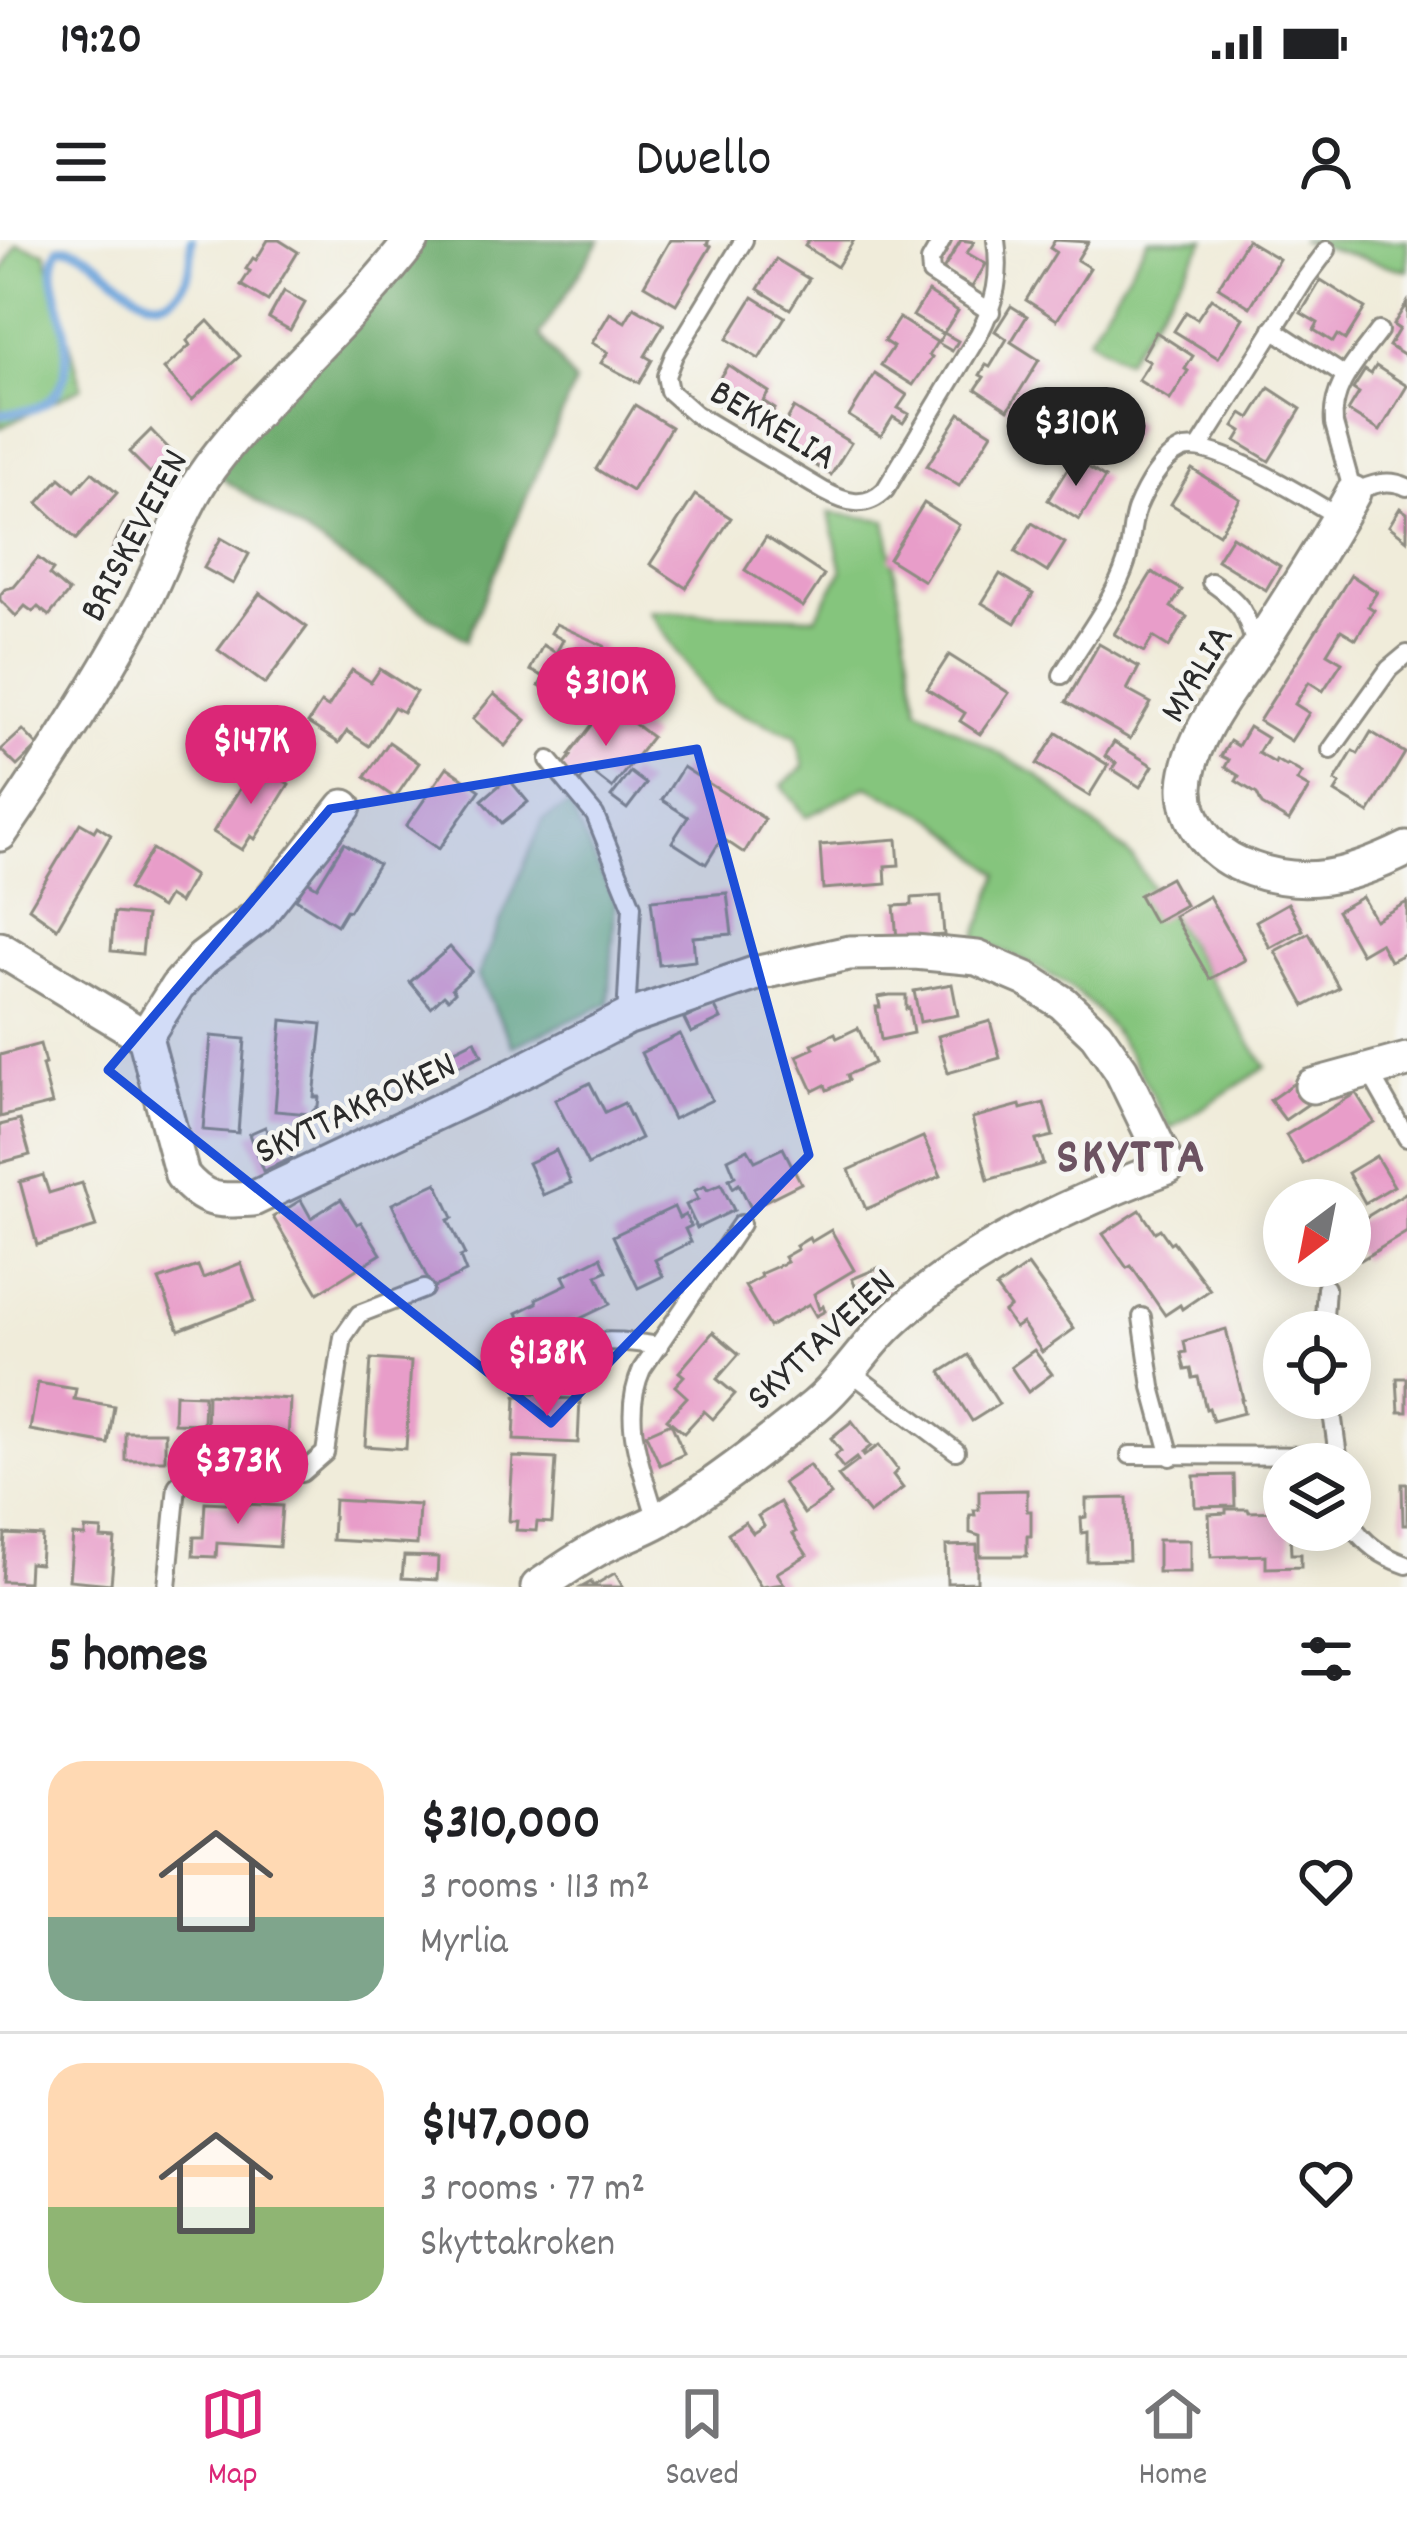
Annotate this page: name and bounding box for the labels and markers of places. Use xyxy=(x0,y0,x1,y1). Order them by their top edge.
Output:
pin: $310K xyxy=(992,387,1160,489)
pin: $310K xyxy=(522,647,690,749)
pin: $147K xyxy=(167,705,335,807)
pin: $138K xyxy=(463,1317,631,1419)
pin: $373K xyxy=(154,1425,322,1527)

